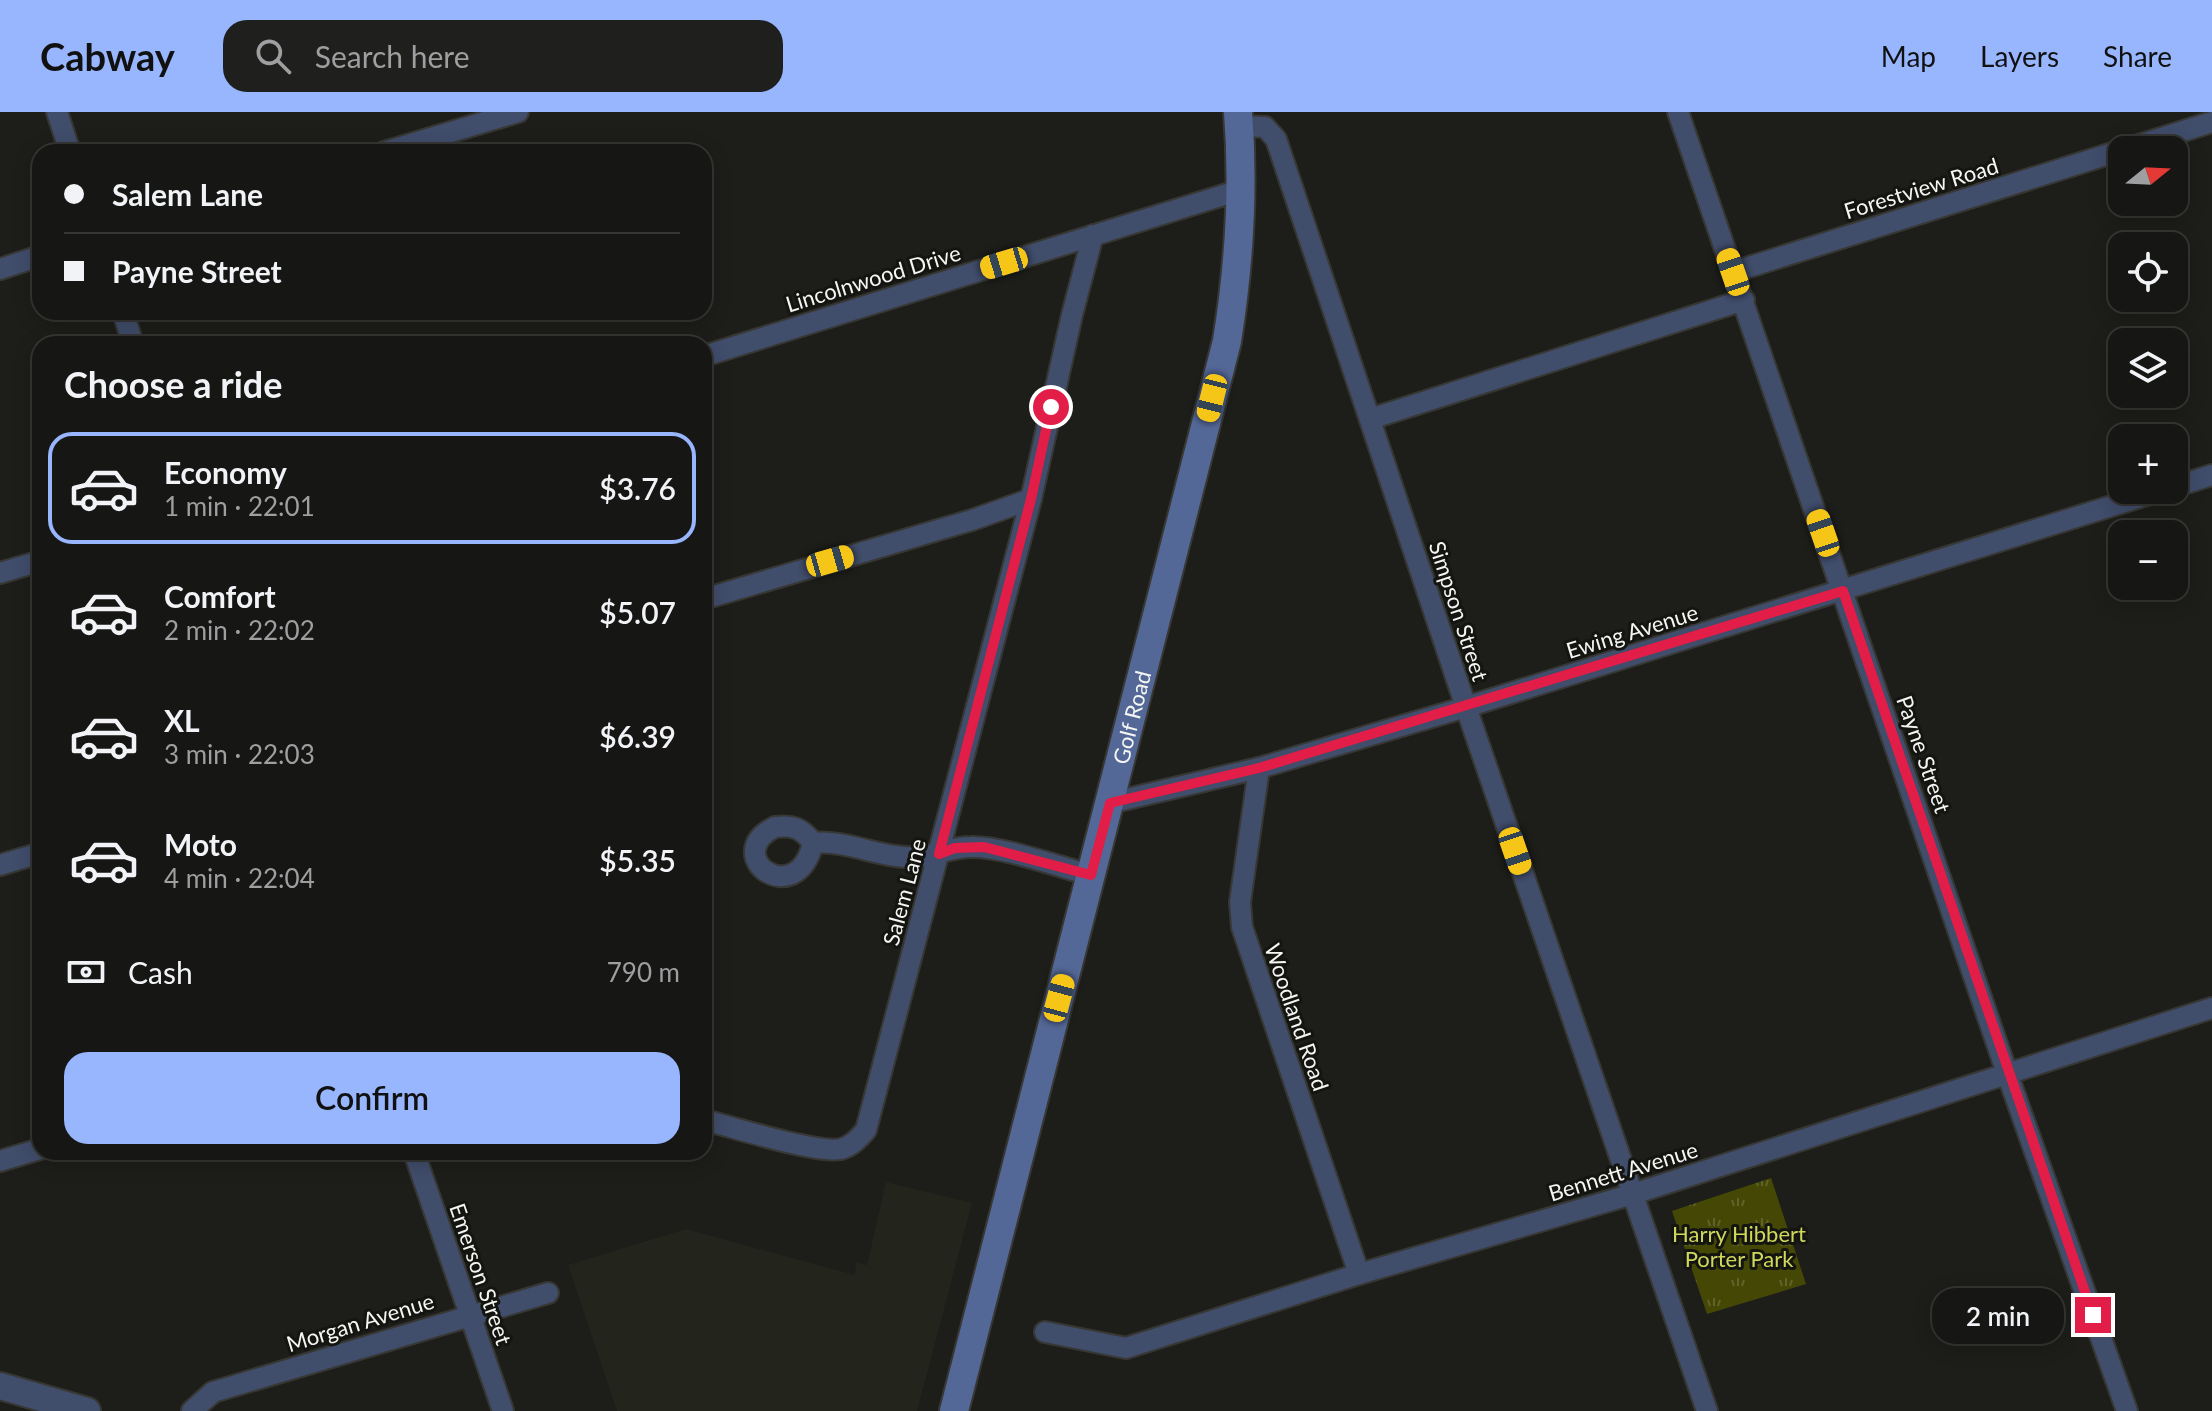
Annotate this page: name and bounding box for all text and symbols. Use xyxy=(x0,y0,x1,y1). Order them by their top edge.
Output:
search box xyxy=(223,20,783,92)
text: Cabway xyxy=(40,33,175,79)
icon: search xyxy=(251,34,295,78)
text: Search here xyxy=(315,38,470,74)
text: Map xyxy=(1881,39,1936,73)
text: Layers xyxy=(1980,39,2059,73)
text: Share xyxy=(2103,39,2172,73)
north arrow xyxy=(2108,136,2188,216)
map controls xyxy=(2108,136,2188,600)
street label: Forestview Road xyxy=(1841,152,2001,224)
text: Salem Lane xyxy=(112,176,263,212)
button: locate xyxy=(2108,232,2188,312)
street label: Lincolnwood Drive xyxy=(782,239,964,317)
car xyxy=(978,245,1030,281)
car xyxy=(1714,245,1752,299)
text: Payne Street xyxy=(112,253,282,289)
button: layers xyxy=(2108,328,2188,408)
text: Choose a ride xyxy=(64,362,283,406)
car xyxy=(1195,372,1229,424)
route start xyxy=(1033,389,1069,425)
button: + xyxy=(2108,424,2188,504)
icon: car xyxy=(68,452,140,524)
text: Economy xyxy=(164,454,287,490)
text: $3.76 xyxy=(599,470,676,506)
text: 1 min · 22:01 xyxy=(164,490,315,522)
car xyxy=(1804,506,1842,560)
button: − xyxy=(2108,520,2188,600)
street label: Simpson Street xyxy=(1424,538,1494,684)
car xyxy=(804,543,856,579)
icon: car xyxy=(68,576,140,648)
text: Comfort xyxy=(164,578,276,614)
text: $5.07 xyxy=(599,594,676,630)
street label: Ewing Avenue xyxy=(1563,598,1701,664)
text: 2 min · 22:02 xyxy=(164,614,315,646)
street label: Golf Road xyxy=(1106,668,1156,767)
street label: Payne Street xyxy=(1891,692,1957,816)
icon: car xyxy=(68,700,140,772)
text: XL xyxy=(164,702,200,738)
text: $6.39 xyxy=(599,718,676,754)
text: 3 min · 22:03 xyxy=(164,738,315,770)
icon: car xyxy=(68,824,140,896)
car xyxy=(1496,824,1534,878)
text: Moto xyxy=(164,826,237,862)
street label: Salem Lane xyxy=(877,836,931,948)
text: $5.35 xyxy=(599,842,676,878)
text: 4 min · 22:04 xyxy=(164,862,315,894)
street label: Woodland Road xyxy=(1259,940,1335,1094)
icon: cash xyxy=(64,950,108,994)
text: Cash xyxy=(128,954,193,990)
text: 790 m xyxy=(607,956,680,988)
car xyxy=(1041,972,1077,1024)
button: Confirm xyxy=(64,1052,680,1144)
street label: Bennett Avenue xyxy=(1545,1135,1701,1207)
street label: Emerson Street xyxy=(444,1200,518,1348)
park label: Harry Hibbert Porter Park xyxy=(1672,1220,1806,1272)
street label: Morgan Avenue xyxy=(283,1287,437,1357)
callout: 2 min xyxy=(1933,1287,2065,1343)
route end xyxy=(2075,1297,2111,1333)
text: 2 min xyxy=(1966,1300,2030,1332)

